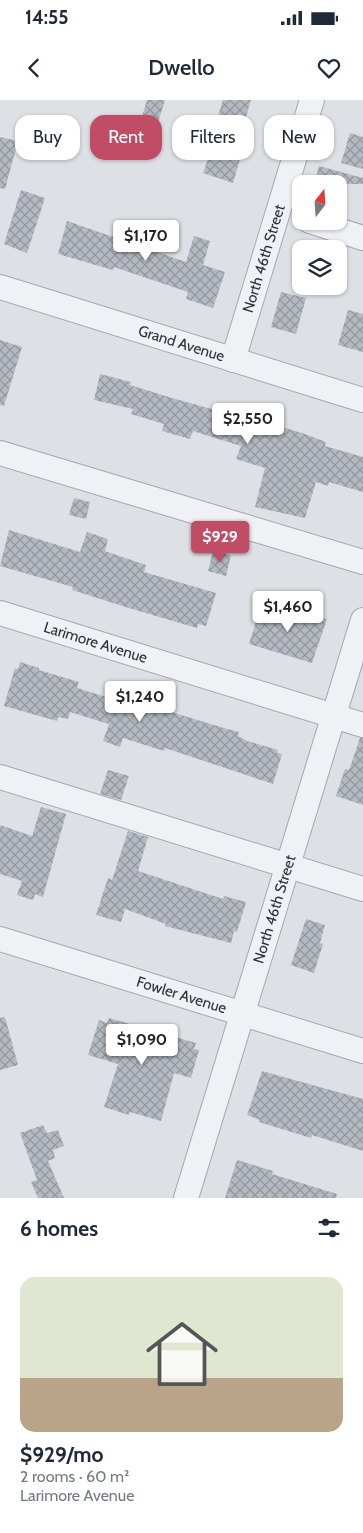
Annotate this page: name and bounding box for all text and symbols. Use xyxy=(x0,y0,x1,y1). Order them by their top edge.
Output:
text: 14:55 xyxy=(25,6,68,29)
icon: back xyxy=(20,54,48,82)
text: Dwello xyxy=(148,54,215,81)
icon: heart xyxy=(315,54,343,82)
chip: Buy xyxy=(15,115,80,160)
chip: Rent xyxy=(90,115,162,160)
chip: Filters xyxy=(172,115,254,160)
chip: New xyxy=(264,115,334,160)
north arrow xyxy=(292,175,348,230)
map controls xyxy=(292,175,347,295)
street label: North 46th Street xyxy=(239,202,289,315)
pin: $1,170 xyxy=(105,220,187,262)
text: $1,170 xyxy=(124,226,168,245)
button: layers xyxy=(292,240,347,295)
street label: Grand Avenue xyxy=(136,322,227,365)
pin: $2,550 xyxy=(207,402,289,445)
text: $2,550 xyxy=(223,409,273,428)
pin: $929 xyxy=(190,520,250,563)
text: $929 xyxy=(202,527,238,546)
pin: $1,460 xyxy=(247,590,329,633)
text: $1,460 xyxy=(263,597,313,616)
street label: Larimore Avenue xyxy=(42,618,150,667)
pin: $1,240 xyxy=(99,680,181,723)
text: $1,240 xyxy=(116,687,164,706)
street label: North 46th Street xyxy=(249,853,299,966)
street label: Fowler Avenue xyxy=(134,973,229,1017)
pin: $1,090 xyxy=(101,1024,183,1066)
text: $1,090 xyxy=(117,1030,167,1049)
icon: filters xyxy=(315,1214,343,1242)
text: 6 homes xyxy=(20,1216,98,1241)
icon: home xyxy=(137,1309,227,1399)
text: $929/mo xyxy=(20,1442,103,1467)
text: 2 rooms · 60 m² xyxy=(20,1467,129,1486)
text: Larimore Avenue xyxy=(20,1486,134,1505)

